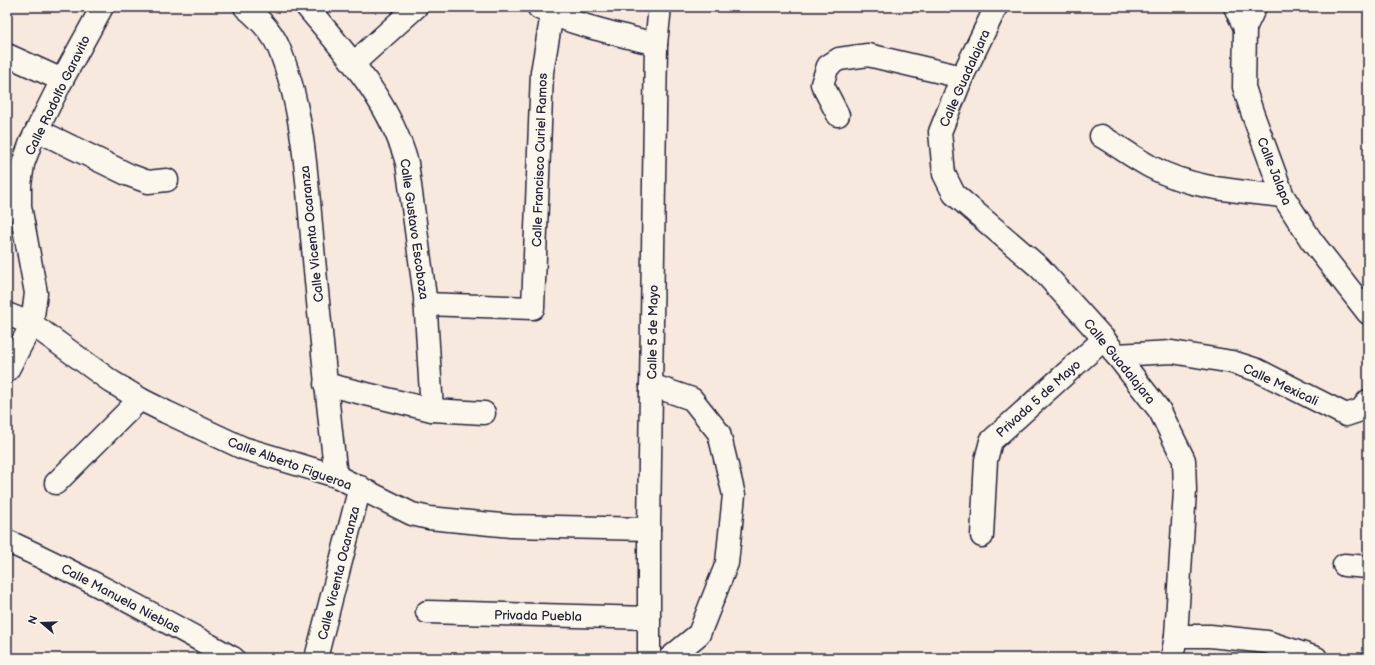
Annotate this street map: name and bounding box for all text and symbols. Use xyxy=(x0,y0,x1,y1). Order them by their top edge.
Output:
street label: Calle Guadalajara xyxy=(936,27,994,130)
street label: Calle Rodolfo Garavito xyxy=(22,33,94,158)
street label: Calle Francisco Curiel Ramos xyxy=(529,72,551,247)
street label: Calle Jalapa xyxy=(1253,135,1295,208)
street label: Calle Gustavo Escoboza xyxy=(396,158,432,301)
street label: Calle Vicenta Ocaranza xyxy=(297,165,327,303)
street label: Calle 5 de Mayo xyxy=(644,285,662,379)
street label: Calle Guadalajara xyxy=(1080,316,1159,408)
street label: Privada 5 de Mayo xyxy=(993,357,1084,441)
street label: Calle Mexicali xyxy=(1240,360,1321,409)
street label: Calle Alberto Figueroa xyxy=(225,434,354,494)
street label: Calle Vicenta Ocaranza xyxy=(315,505,363,642)
street label: Calle Manuela Nieblas xyxy=(58,561,183,637)
north arrow xyxy=(22,603,62,643)
street label: Privada Puebla xyxy=(494,607,582,625)
text: N xyxy=(26,614,41,626)

